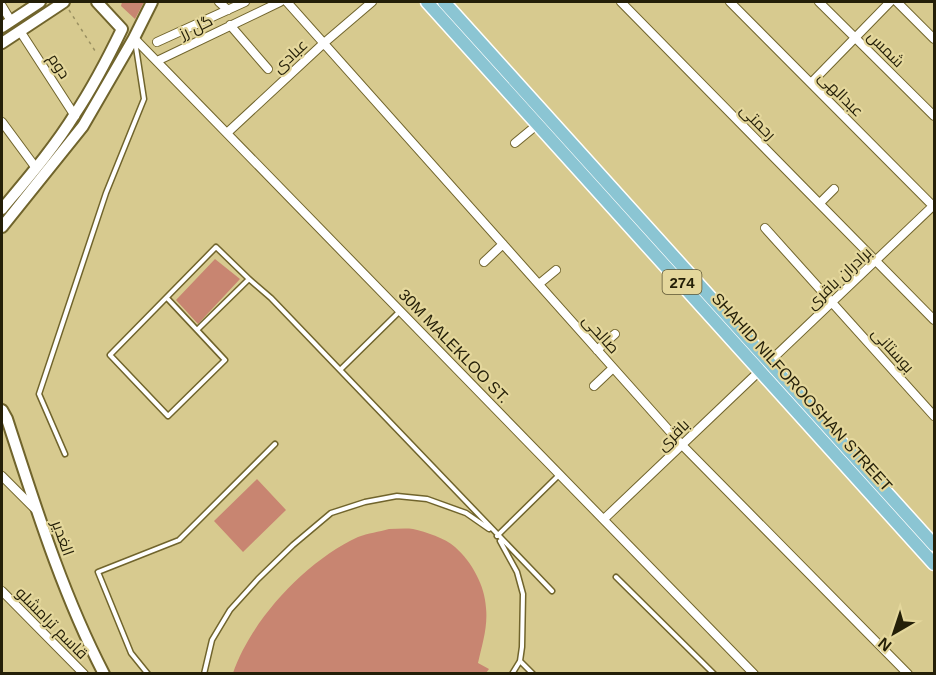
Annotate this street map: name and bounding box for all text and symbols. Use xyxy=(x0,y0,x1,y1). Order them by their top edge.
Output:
street label: گل رز xyxy=(176,12,216,45)
street label: شمس xyxy=(863,27,908,72)
street label: عبادی xyxy=(269,36,312,78)
street label: دوم xyxy=(42,50,73,83)
street label: عبدالهی xyxy=(814,68,867,121)
street label: رحمتی xyxy=(735,101,779,145)
street label: برادران باقری xyxy=(803,244,876,314)
road number: 274 xyxy=(662,270,702,294)
street label: 30M MALEKLOO ST. xyxy=(395,286,513,406)
street label: SHAHID NILFOROOSHAN STREET xyxy=(709,290,896,495)
street label: صالحی xyxy=(578,311,623,358)
street label: بوستانی xyxy=(867,324,918,377)
street label: باقری xyxy=(653,416,694,456)
street label: الغدیر xyxy=(47,517,77,558)
street label: قاسم ترامشلو xyxy=(11,584,91,664)
north arrow xyxy=(864,603,924,663)
text: N xyxy=(875,634,895,655)

